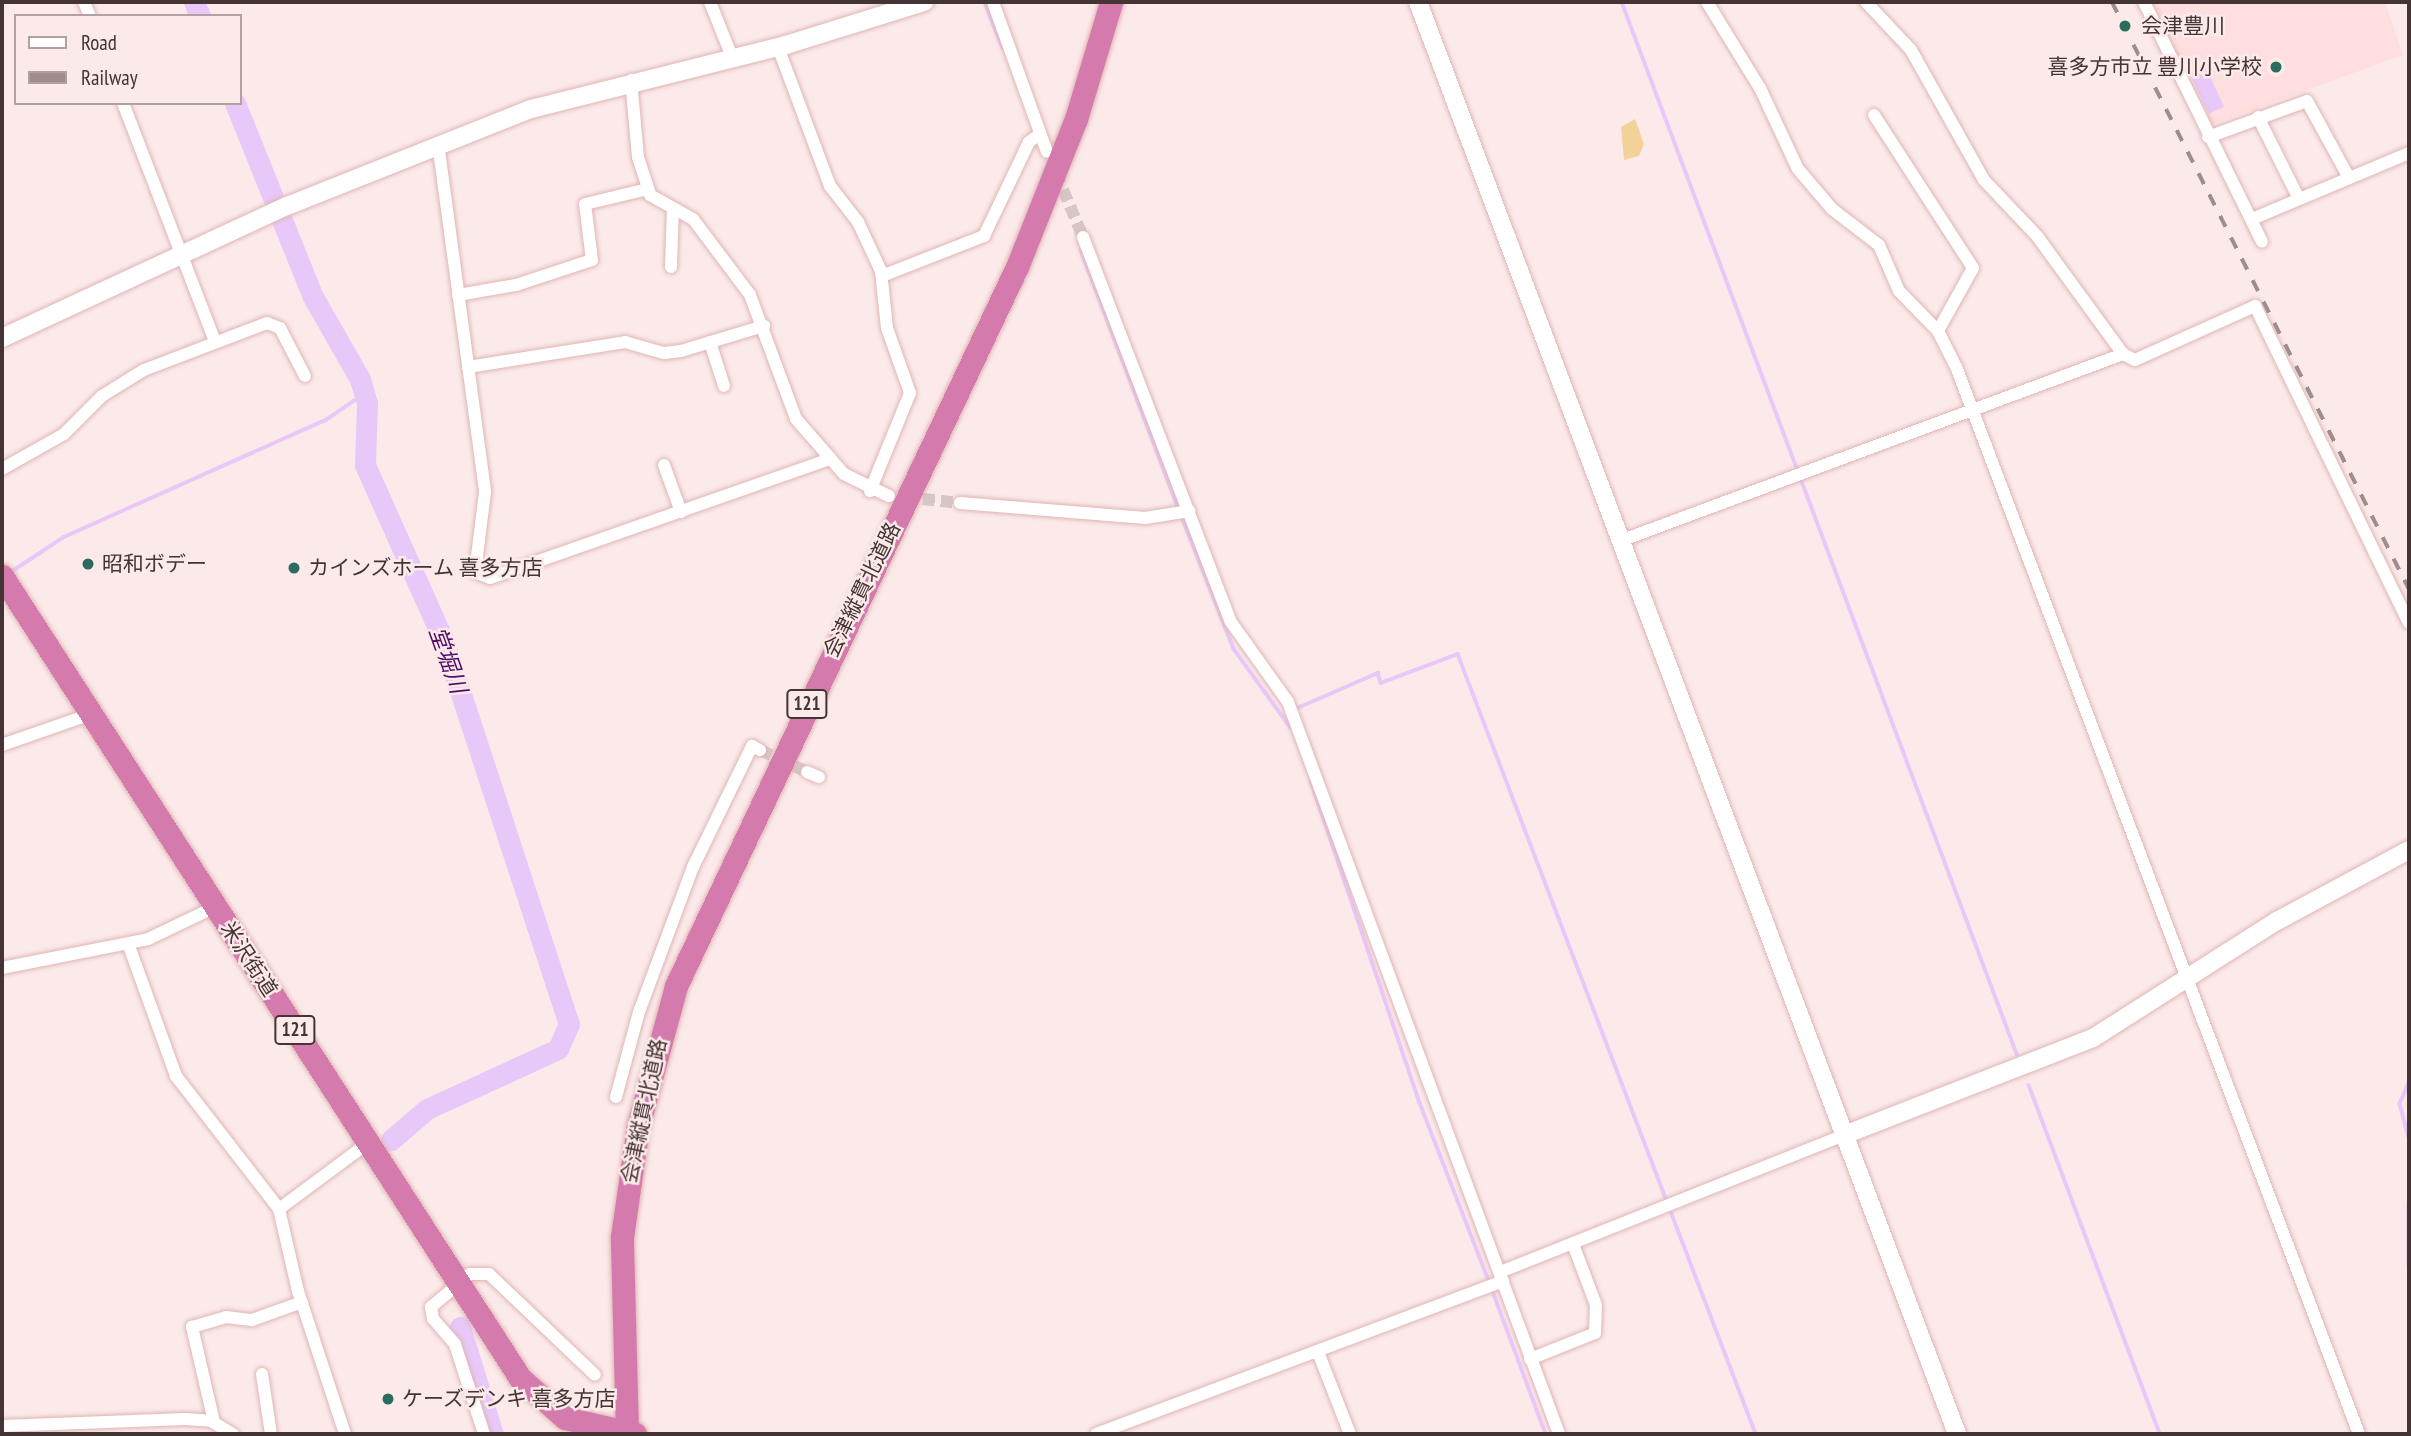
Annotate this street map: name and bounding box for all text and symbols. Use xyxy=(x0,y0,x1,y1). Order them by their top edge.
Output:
place label: 会津豊川 xyxy=(2141,13,2225,39)
legend xyxy=(14,14,242,105)
marker: 会津豊川 xyxy=(2115,16,2135,36)
text: Road xyxy=(81,29,117,56)
place label: 喜多方市立 豊川小学校 xyxy=(2048,54,2262,80)
marker: 喜多方市立 豊川小学校 xyxy=(2268,59,2284,75)
text: Railway xyxy=(81,64,138,91)
street label: 会津縦貫北道路 xyxy=(818,518,906,662)
place label: 昭和ボデー xyxy=(102,551,207,577)
place label: カインズホーム 喜多方店 xyxy=(308,555,543,581)
marker: 昭和ボデー xyxy=(80,556,96,572)
marker: カインズホーム 喜多方店 xyxy=(286,560,302,576)
water label: 堂堀川 xyxy=(423,623,473,697)
road number: 121 xyxy=(786,688,828,720)
street label: 米沢街道 xyxy=(216,917,282,1001)
road number: 121 xyxy=(274,1014,316,1046)
street label: 会津縦貫北道路 xyxy=(616,1036,672,1186)
place label: ケーズデンキ 喜多方店 xyxy=(402,1386,616,1412)
marker: ケーズデンキ 喜多方店 xyxy=(380,1391,396,1407)

